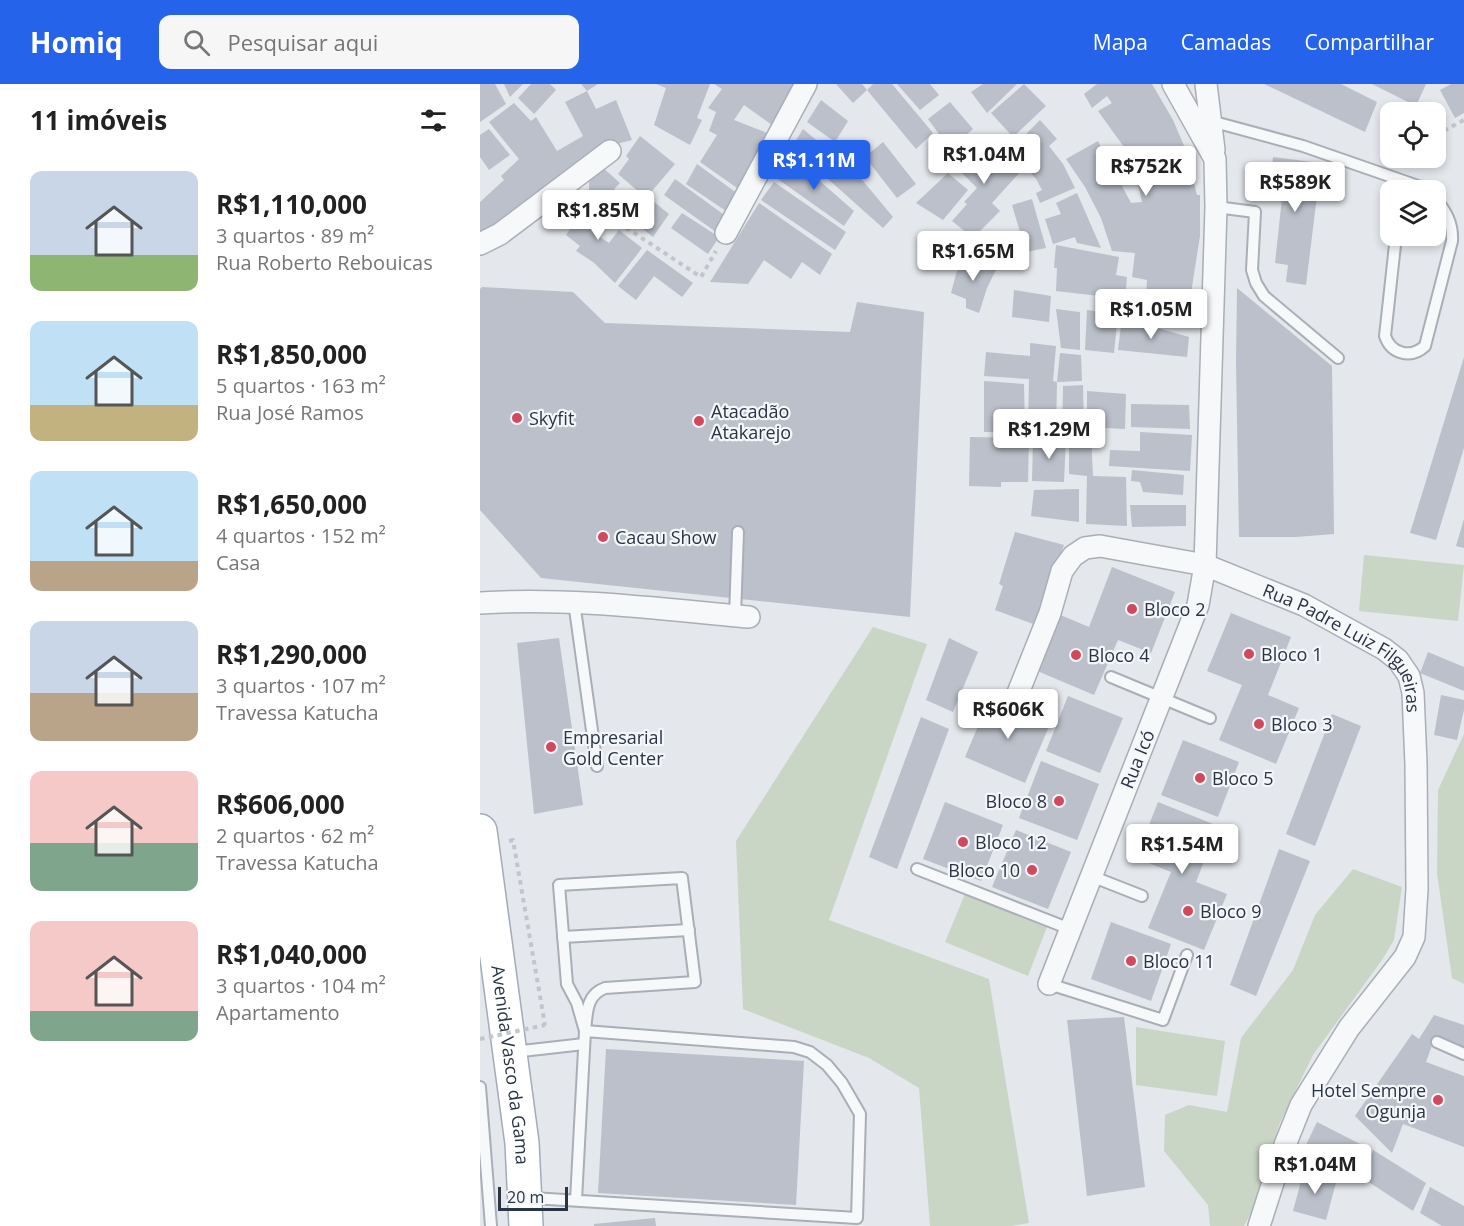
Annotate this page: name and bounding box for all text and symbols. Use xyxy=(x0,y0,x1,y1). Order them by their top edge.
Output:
search box xyxy=(159,15,579,69)
text: Homiq xyxy=(30,23,123,61)
icon: search xyxy=(180,26,213,59)
text: Pesquisar aqui xyxy=(228,27,378,57)
text: Mapa xyxy=(1093,28,1148,56)
text: Camadas xyxy=(1181,28,1271,56)
text: Compartilhar xyxy=(1304,28,1434,56)
text: 11 imóveis xyxy=(30,102,167,138)
map controls xyxy=(1380,102,1446,246)
button: locate xyxy=(1380,102,1446,168)
icon: filters xyxy=(417,104,450,137)
pin: R$1.04M xyxy=(929,134,1039,185)
pin: R$1.11M xyxy=(759,140,869,191)
text: R$1.04M xyxy=(942,140,1026,167)
text: R$1.11M xyxy=(772,146,856,173)
pin: R$752K xyxy=(1097,146,1195,197)
text: R$752K xyxy=(1110,152,1182,179)
pin: R$589K xyxy=(1246,162,1344,213)
text: R$589K xyxy=(1259,168,1331,195)
button: layers xyxy=(1380,180,1446,246)
text: R$1,110,000 xyxy=(216,186,367,222)
pin: R$1.85M xyxy=(543,190,653,241)
icon: home xyxy=(78,195,150,267)
text: R$1.85M xyxy=(556,196,640,223)
text: 3 quartos · 89 m² xyxy=(216,222,374,249)
pin: R$1.65M xyxy=(918,231,1028,282)
text: R$1.65M xyxy=(931,237,1015,264)
text: Rua Roberto Rebouicas xyxy=(216,249,433,276)
pin: R$1.05M xyxy=(1096,289,1206,340)
text: R$1.05M xyxy=(1109,295,1193,322)
text: R$1,850,000 xyxy=(216,336,367,372)
icon: home xyxy=(78,345,150,417)
text: 5 quartos · 163 m² xyxy=(216,372,386,399)
text: Rua José Ramos xyxy=(216,399,364,426)
place label: Atacadão Atakarejo xyxy=(711,399,791,444)
place label: Skyfit xyxy=(529,406,574,430)
pin: R$1.29M xyxy=(994,409,1104,460)
marker: Skyfit xyxy=(510,411,524,425)
marker: Atacadão Atakarejo xyxy=(692,414,706,428)
text: R$1.29M xyxy=(1007,415,1091,442)
text: R$1,650,000 xyxy=(216,486,367,522)
icon: home xyxy=(78,495,150,567)
text: 4 quartos · 152 m² xyxy=(216,522,386,549)
place label: Cacau Show xyxy=(615,525,716,549)
marker: Cacau Show xyxy=(596,530,610,544)
text: Casa xyxy=(216,549,260,576)
street label: Rua Padre Luiz Filgueiras xyxy=(1259,578,1426,713)
place label: Bloco 2 xyxy=(1144,597,1205,621)
marker: Bloco 2 xyxy=(1125,602,1139,616)
text: R$1,290,000 xyxy=(216,636,367,672)
place label: Bloco 1 xyxy=(1261,642,1322,666)
place label: Bloco 4 xyxy=(1088,643,1149,667)
icon: home xyxy=(78,645,150,717)
marker: Bloco 1 xyxy=(1242,647,1256,661)
marker: Bloco 4 xyxy=(1069,648,1083,662)
text: 3 quartos · 107 m² xyxy=(216,672,386,699)
pin: R$606K xyxy=(959,689,1057,740)
text: R$606K xyxy=(972,695,1044,722)
text: Travessa Katucha xyxy=(216,699,379,726)
place label: Bloco 3 xyxy=(1271,712,1332,736)
marker: Bloco 3 xyxy=(1252,717,1266,731)
place label: Empresarial Gold Center xyxy=(563,725,664,770)
street label: Rua Icó xyxy=(1114,726,1160,792)
marker: Empresarial Gold Center xyxy=(544,740,558,754)
place label: Bloco 5 xyxy=(1212,766,1273,790)
marker: Bloco 5 xyxy=(1193,771,1207,785)
text: R$606,000 xyxy=(216,786,345,822)
place label: Bloco 8 xyxy=(986,789,1047,813)
marker: Bloco 8 xyxy=(1052,794,1066,808)
icon: home xyxy=(78,795,150,867)
text: 2 quartos · 62 m² xyxy=(216,822,374,849)
pin: R$1.54M xyxy=(1127,824,1237,875)
place label: Bloco 12 xyxy=(975,830,1047,854)
text: R$1.54M xyxy=(1140,830,1224,857)
marker: Bloco 12 xyxy=(956,835,970,849)
text: Travessa Katucha xyxy=(216,849,379,876)
place label: Bloco 10 xyxy=(948,858,1020,882)
marker: Bloco 10 xyxy=(1025,863,1039,877)
place label: Bloco 9 xyxy=(1200,899,1261,923)
marker: Bloco 9 xyxy=(1181,904,1195,918)
text: R$1,040,000 xyxy=(216,936,367,972)
icon: home xyxy=(78,945,150,1017)
place label: Bloco 11 xyxy=(1143,949,1215,973)
marker: Bloco 11 xyxy=(1124,954,1138,968)
street label: Avenida Vasco da Gama xyxy=(486,964,535,1165)
text: 3 quartos · 104 m² xyxy=(216,972,386,999)
text: Apartamento xyxy=(216,999,340,1026)
place label: Hotel Sempre Ogunja xyxy=(1311,1078,1426,1123)
marker: Hotel Sempre Ogunja xyxy=(1431,1093,1445,1107)
pin: R$1.04M xyxy=(1260,1144,1370,1195)
text: R$1.04M xyxy=(1273,1150,1357,1177)
scale bar xyxy=(498,1184,568,1212)
text: 20 m xyxy=(507,1186,544,1208)

